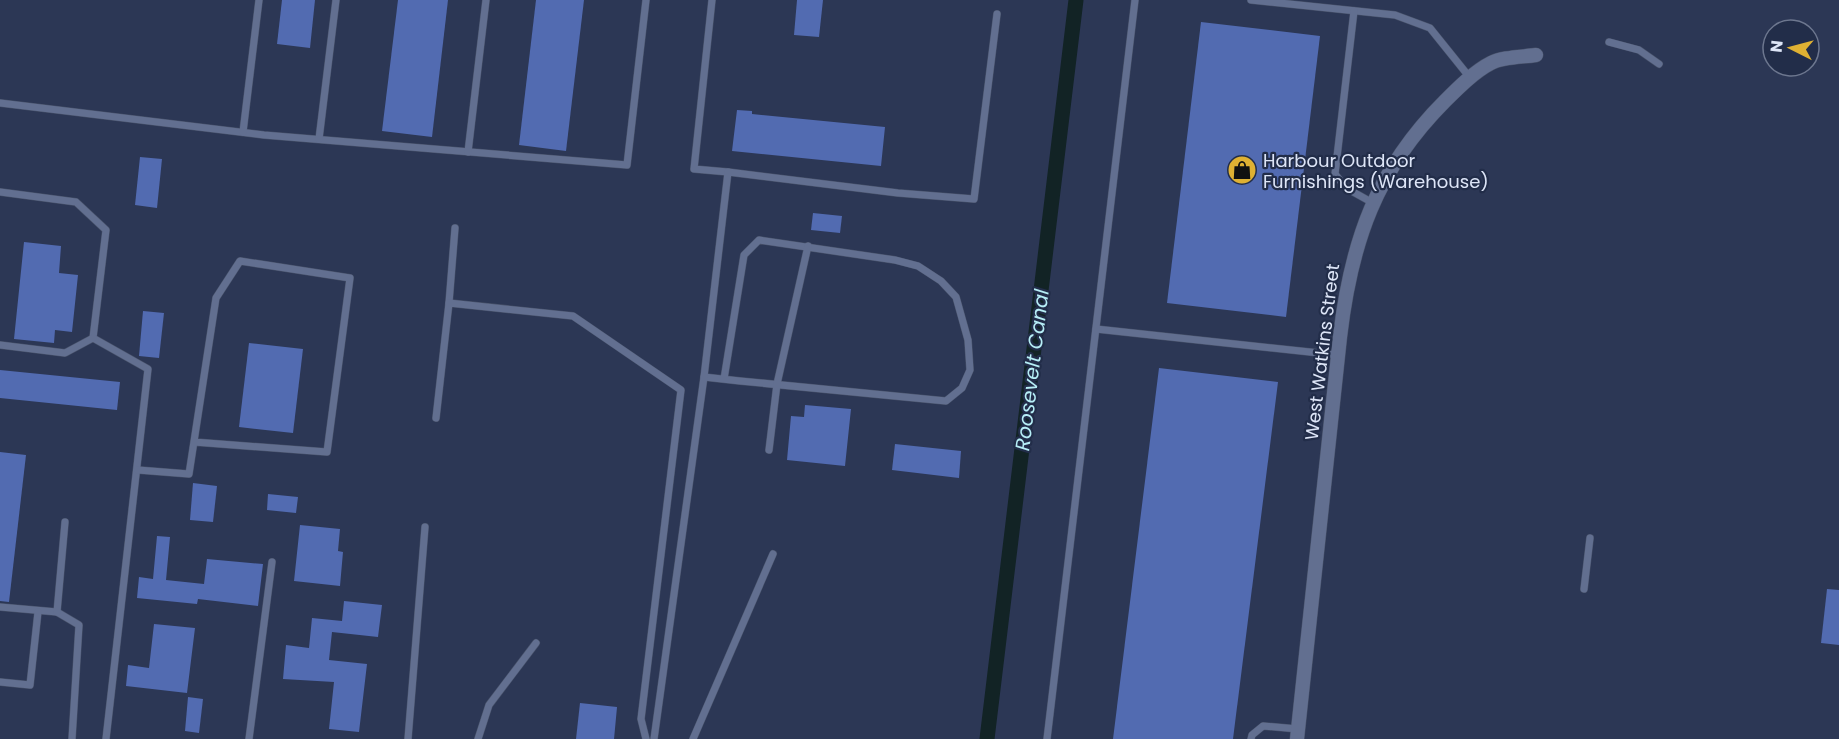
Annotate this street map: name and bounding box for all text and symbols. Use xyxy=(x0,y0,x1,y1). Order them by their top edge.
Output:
north arrow xyxy=(1761,18,1821,78)
text: N xyxy=(1765,39,1789,54)
place label: Harbour Outdoor Furnishings (Warehouse) xyxy=(1263,148,1489,194)
shop icon: Harbour Outdoor Furnishings (Warehouse) xyxy=(1226,154,1258,186)
street label: West Watkins Street xyxy=(1299,262,1345,442)
water label: Roosevelt Canal xyxy=(1008,288,1056,452)

